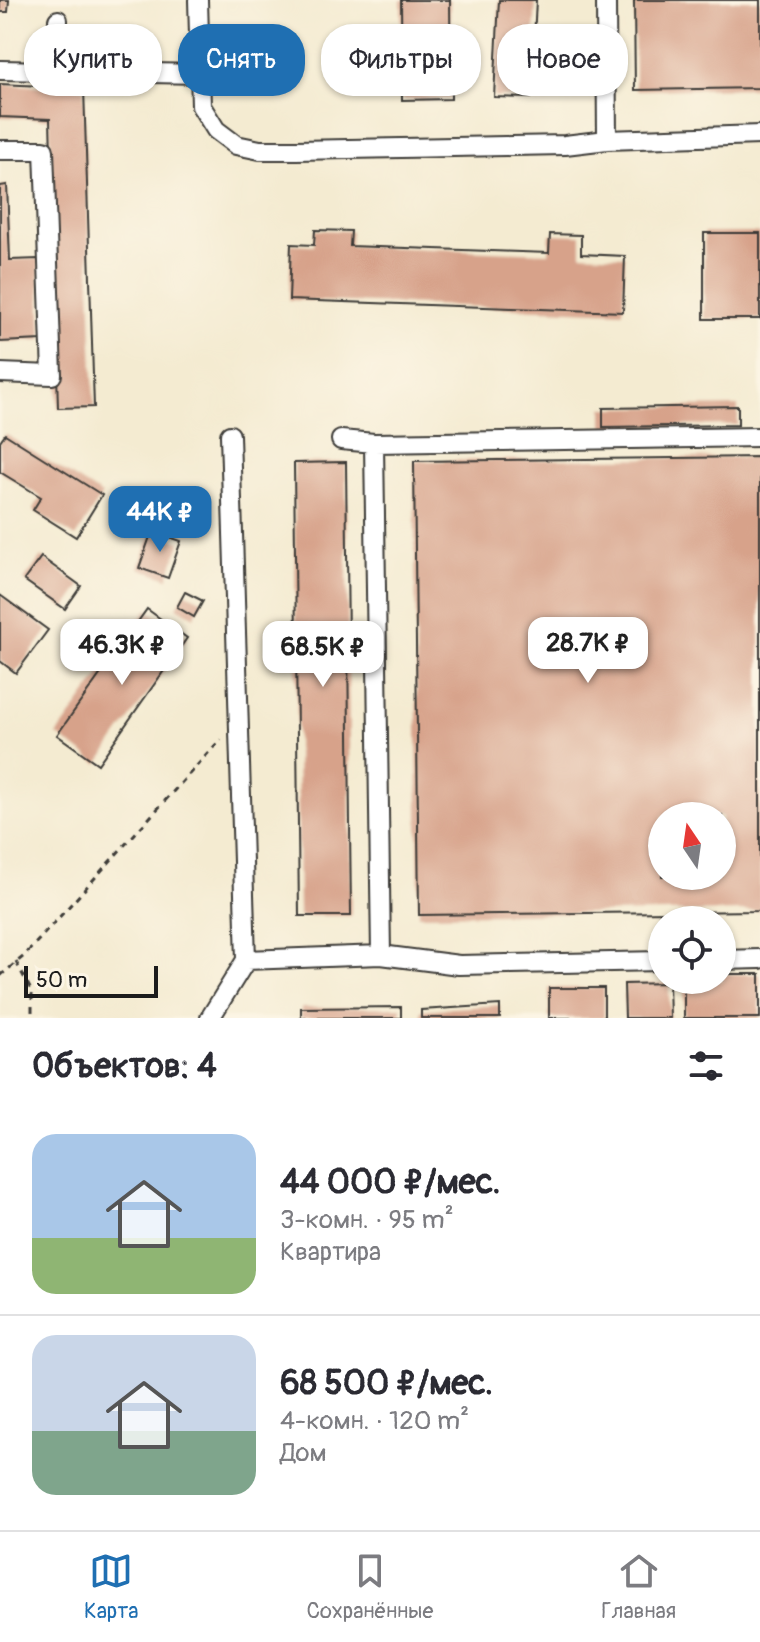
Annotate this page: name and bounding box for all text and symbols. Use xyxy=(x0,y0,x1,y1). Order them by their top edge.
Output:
chip: Купить xyxy=(24,24,162,96)
chip: Снять xyxy=(178,24,305,96)
chip: Фильтры xyxy=(321,24,481,96)
chip: Новое xyxy=(497,24,628,96)
pin: 44K ₽ xyxy=(104,486,216,554)
text: 44K ₽ xyxy=(126,496,194,528)
pin: 28.7K ₽ xyxy=(514,617,662,685)
pin: 46.3K ₽ xyxy=(48,619,196,687)
pin: 68.5K ₽ xyxy=(249,621,397,689)
text: 28.7K ₽ xyxy=(546,627,630,659)
text: 46.3K ₽ xyxy=(78,629,166,661)
text: 68.5K ₽ xyxy=(281,631,365,663)
north arrow xyxy=(648,802,736,890)
map controls xyxy=(648,802,736,994)
button: locate xyxy=(648,906,736,994)
scale bar xyxy=(24,962,158,998)
text: 50 m xyxy=(36,966,87,994)
icon: filters xyxy=(684,1044,728,1088)
text: Объектов: 4 xyxy=(32,1045,217,1088)
text: 44 000 ₽/мес. xyxy=(280,1161,500,1204)
icon: home xyxy=(96,1166,192,1262)
text: 3-комн. · 95 m² xyxy=(280,1204,454,1236)
text: Квартира xyxy=(280,1236,381,1268)
text: 68 500 ₽/мес. xyxy=(280,1362,493,1405)
icon: home xyxy=(96,1367,192,1463)
text: 4-комн. · 120 m² xyxy=(280,1405,469,1437)
text: Дом xyxy=(280,1437,327,1469)
tab: Карта xyxy=(84,1549,139,1625)
tab: Сохранённые xyxy=(306,1549,433,1625)
tab: Главная xyxy=(601,1549,676,1625)

